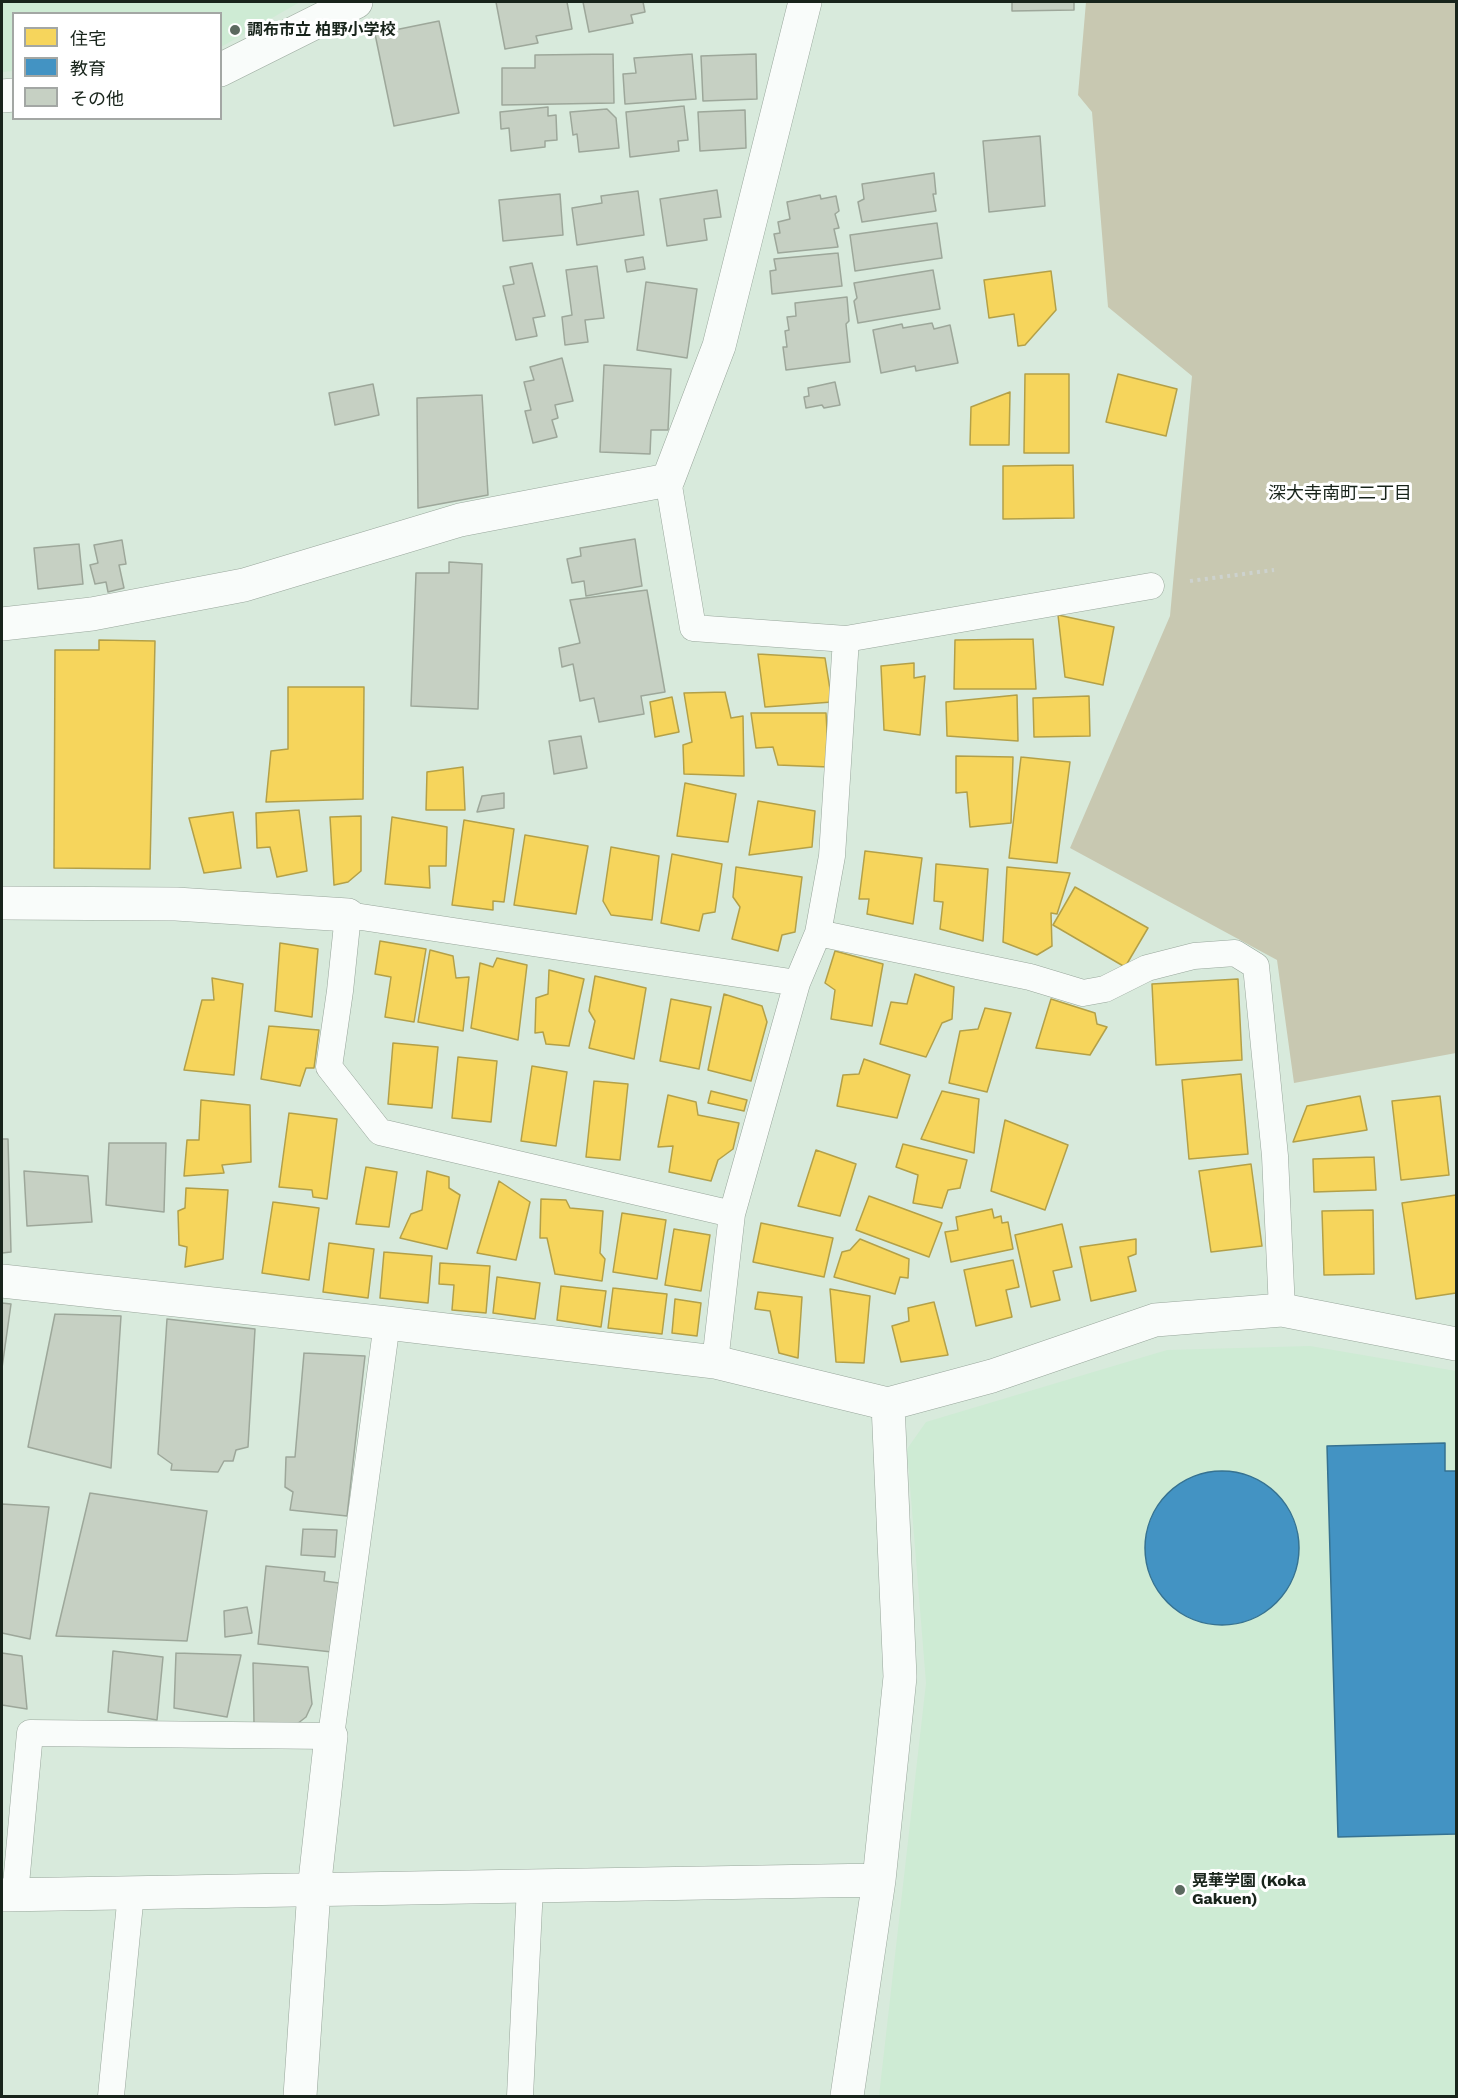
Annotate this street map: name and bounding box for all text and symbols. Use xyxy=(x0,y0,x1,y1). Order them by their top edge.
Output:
legend xyxy=(12,12,222,120)
place label: 調布市立 柏野小学校 xyxy=(247,20,396,40)
marker: 調布市立 柏野小学校 xyxy=(228,23,242,37)
text: 住宅 xyxy=(70,28,106,49)
text: 教育 xyxy=(70,58,106,79)
text: その他 xyxy=(70,88,124,109)
district label: 深大寺南町二丁目 xyxy=(1268,483,1412,505)
place label: 晃華学園 (Koka Gakuen) xyxy=(1192,1871,1306,1909)
marker: 晃華学園 (Koka Gakuen) xyxy=(1173,1883,1187,1897)

